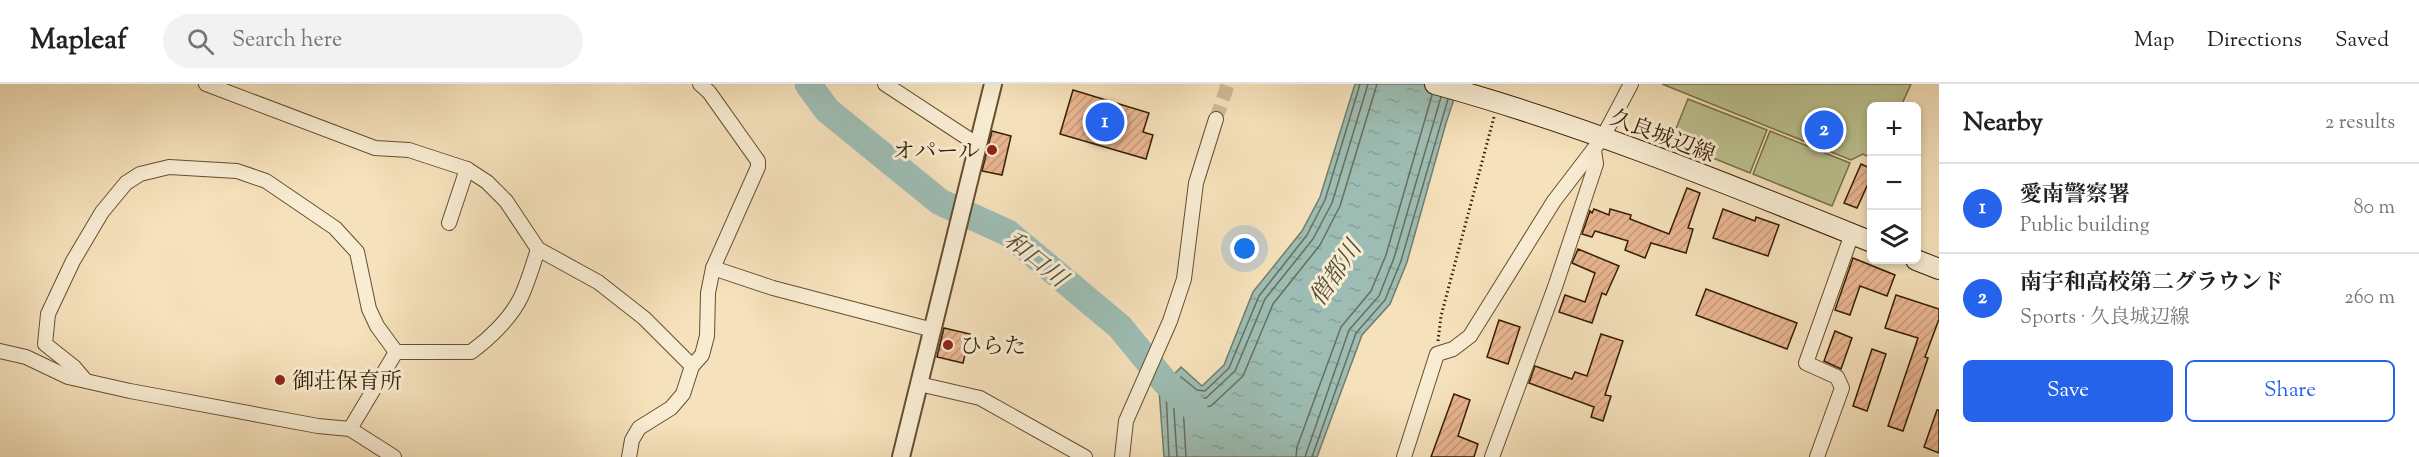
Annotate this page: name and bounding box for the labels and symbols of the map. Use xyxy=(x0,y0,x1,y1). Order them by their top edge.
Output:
pin: 1 xyxy=(1086,99,1124,144)
street label: 久良城辺線 xyxy=(1605,103,1719,172)
pin: 2 xyxy=(1804,108,1844,152)
place label: オパール xyxy=(893,137,980,169)
marker: オパール xyxy=(985,143,999,157)
water label: 和口川 xyxy=(996,225,1076,298)
water label: 僧都川 xyxy=(1302,232,1373,313)
your location xyxy=(1230,234,1259,263)
place label: ひらた xyxy=(960,332,1026,364)
marker: ひらた xyxy=(941,338,955,352)
place label: 御荘保育所 xyxy=(292,367,402,399)
marker: 御荘保育所 xyxy=(273,373,287,387)

